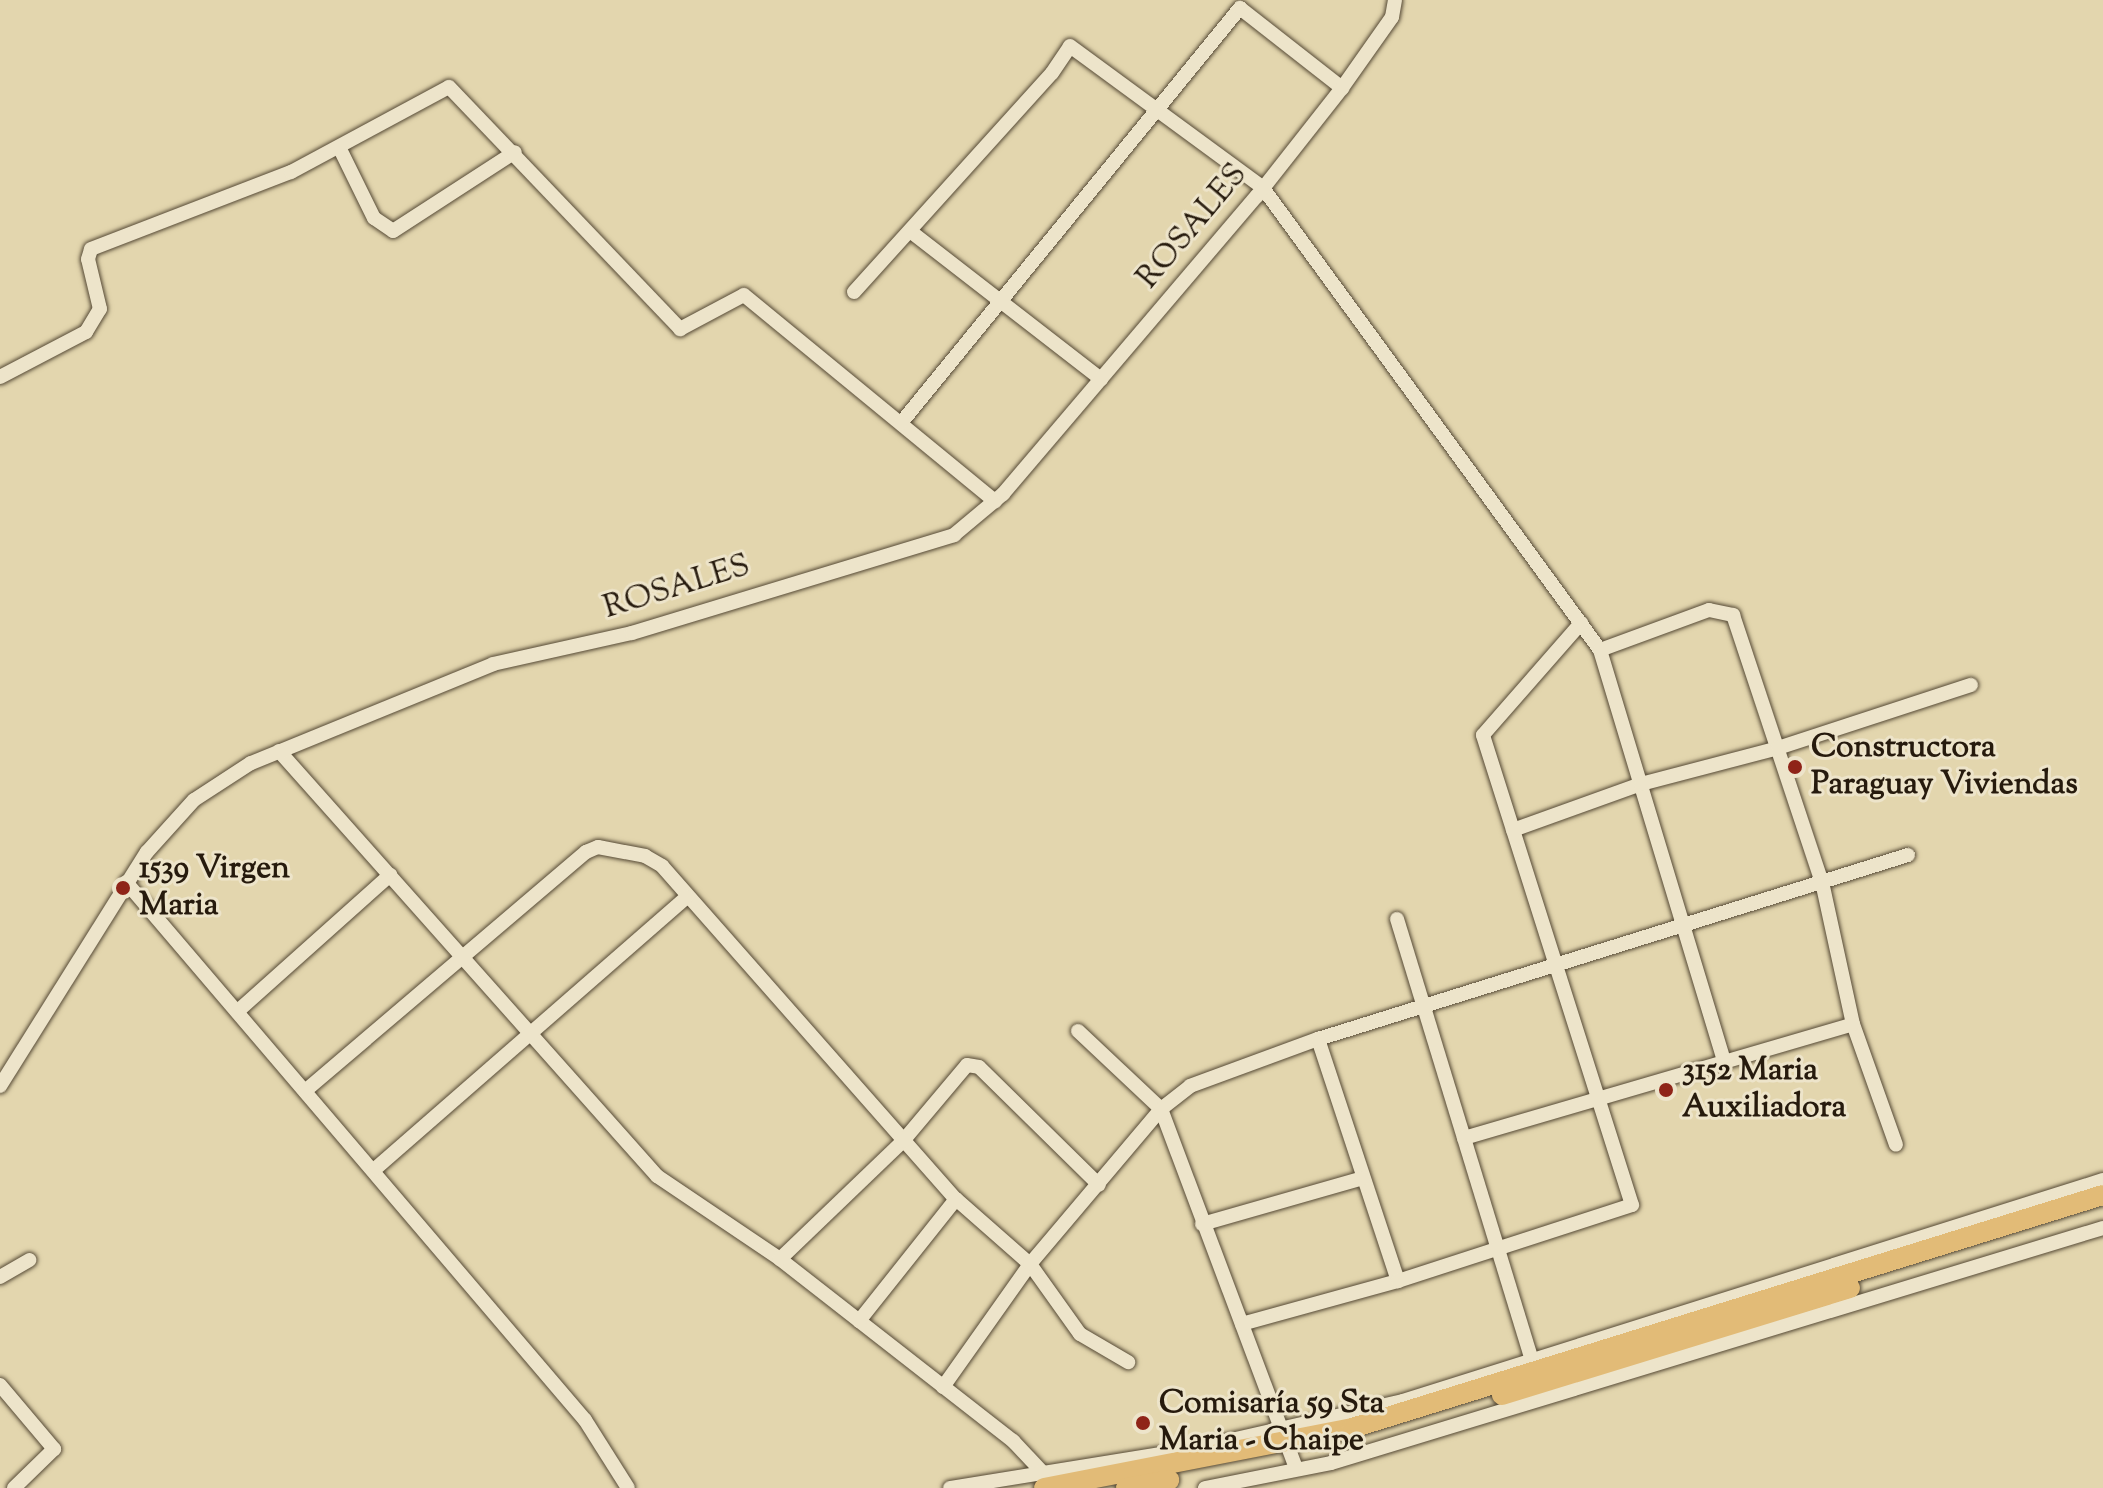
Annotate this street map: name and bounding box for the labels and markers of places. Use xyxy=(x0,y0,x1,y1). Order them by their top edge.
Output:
place label: Constructora Paraguay Viviendas xyxy=(1811,730,2078,805)
marker: Constructora Paraguay Viviendas xyxy=(1786,758,1804,776)
place label: 1539 Virgen Maria xyxy=(139,851,290,926)
marker: 1539 Virgen Maria xyxy=(114,879,132,897)
place label: 3152 Maria Auxiliadora xyxy=(1682,1053,1846,1128)
marker: 3152 Maria Auxiliadora xyxy=(1657,1081,1675,1099)
place label: Comisaría 59 Sta Maria - Chaipe xyxy=(1159,1386,1385,1461)
marker: Comisaría 59 Sta Maria - Chaipe xyxy=(1134,1414,1152,1432)

